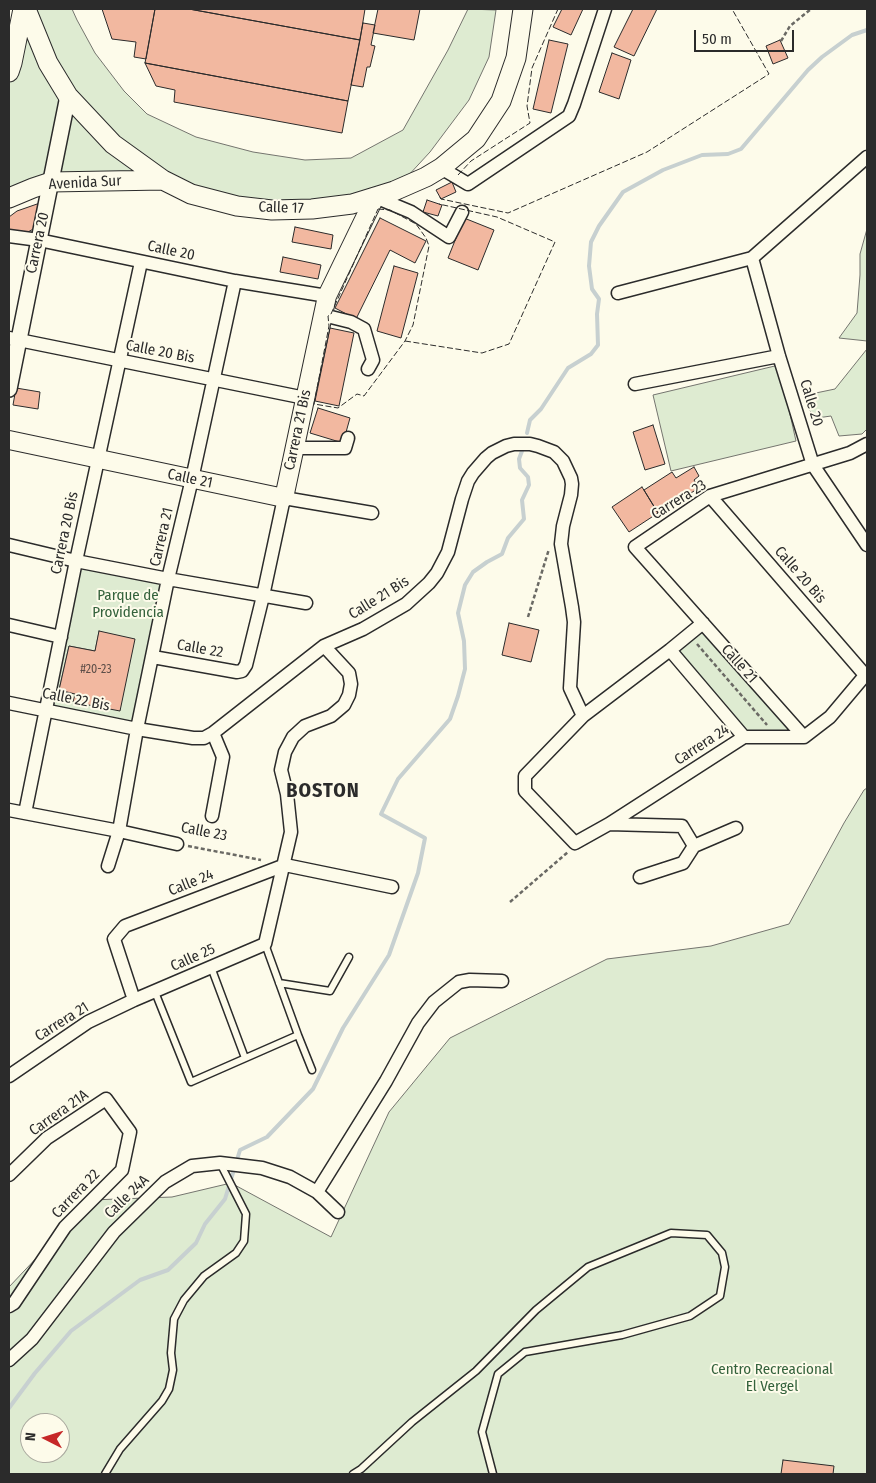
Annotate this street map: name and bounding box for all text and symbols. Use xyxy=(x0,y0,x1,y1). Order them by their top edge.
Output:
scale bar xyxy=(696,20,796,52)
text: 50 m xyxy=(702,30,732,48)
street label: Avenida Sur xyxy=(48,172,122,194)
street label: Calle 17 xyxy=(258,198,304,218)
street label: Carrera 20 xyxy=(23,211,53,275)
street label: Calle 20 xyxy=(146,237,196,265)
street label: Calle 20 Bis xyxy=(124,337,196,367)
street label: Calle 20 xyxy=(795,377,827,429)
street label: Carrera 21 Bis xyxy=(281,388,315,472)
street label: Calle 21 xyxy=(166,465,214,493)
street label: Carrera 23 xyxy=(648,476,710,524)
street label: Carrera 20 Bis xyxy=(47,490,83,576)
street label: Carrera 21 xyxy=(146,506,178,568)
street label: Calle 20 Bis xyxy=(770,543,830,607)
street label: Calle 21 Bis xyxy=(346,572,412,624)
park label: Parque de Providencia xyxy=(92,587,164,622)
street label: Calle 22 xyxy=(175,636,225,662)
street label: Calle 21 xyxy=(717,641,761,687)
house number: #20-23 xyxy=(80,663,112,677)
street label: Calle 22 Bis xyxy=(41,685,111,715)
street label: Carrera 24 xyxy=(671,721,733,769)
district label: BOSTON xyxy=(286,779,360,803)
street label: Calle 23 xyxy=(179,819,229,845)
street label: Calle 24 xyxy=(166,866,216,900)
street label: Calle 25 xyxy=(168,940,218,976)
street label: Carrera 21 xyxy=(32,998,92,1046)
street label: Carrera 21A xyxy=(26,1086,92,1140)
street label: Carrera 22 xyxy=(48,1166,104,1222)
street label: Calle 24A xyxy=(101,1171,153,1223)
park label: Centro Recreacional El Vergel xyxy=(711,1361,833,1396)
north arrow xyxy=(20,1413,70,1463)
text: N xyxy=(22,1432,39,1442)

